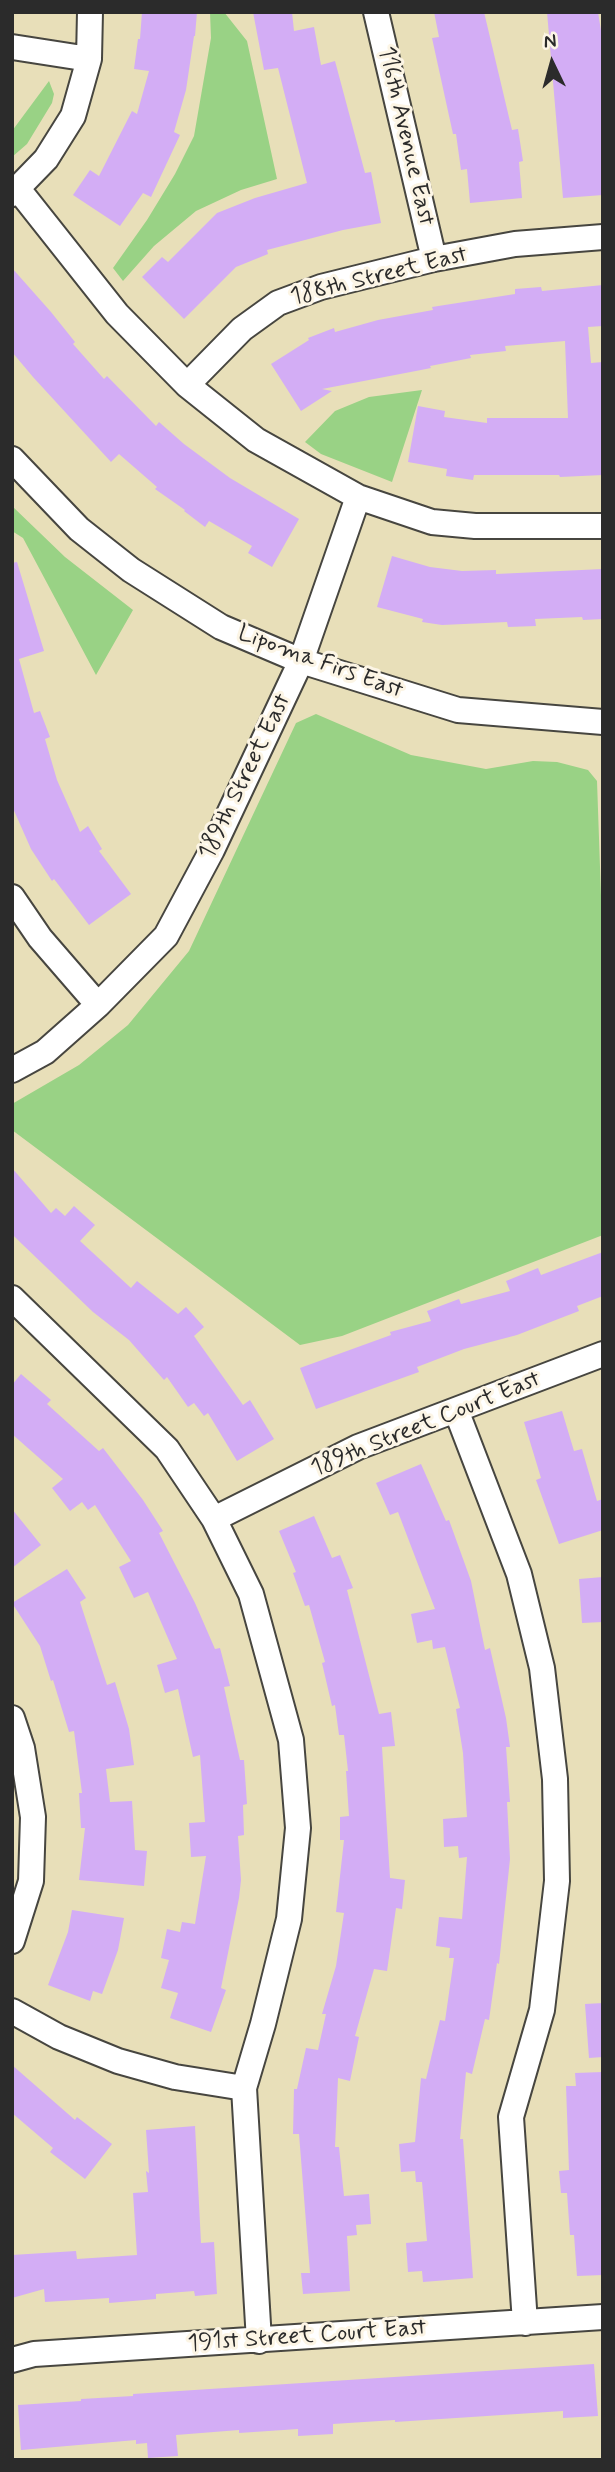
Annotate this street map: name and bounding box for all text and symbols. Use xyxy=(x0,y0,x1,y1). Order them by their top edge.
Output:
north arrow xyxy=(517,28,587,98)
text: N xyxy=(543,29,558,55)
street label: 116th Avenue East xyxy=(370,44,440,228)
street label: 188th Street East xyxy=(288,241,470,313)
street label: Lipoma Firs East xyxy=(234,620,406,706)
street label: 189th Street East xyxy=(193,689,299,865)
street label: 189th Street Court East xyxy=(307,1366,545,1484)
street label: 191st Street Court East xyxy=(187,2314,427,2360)

